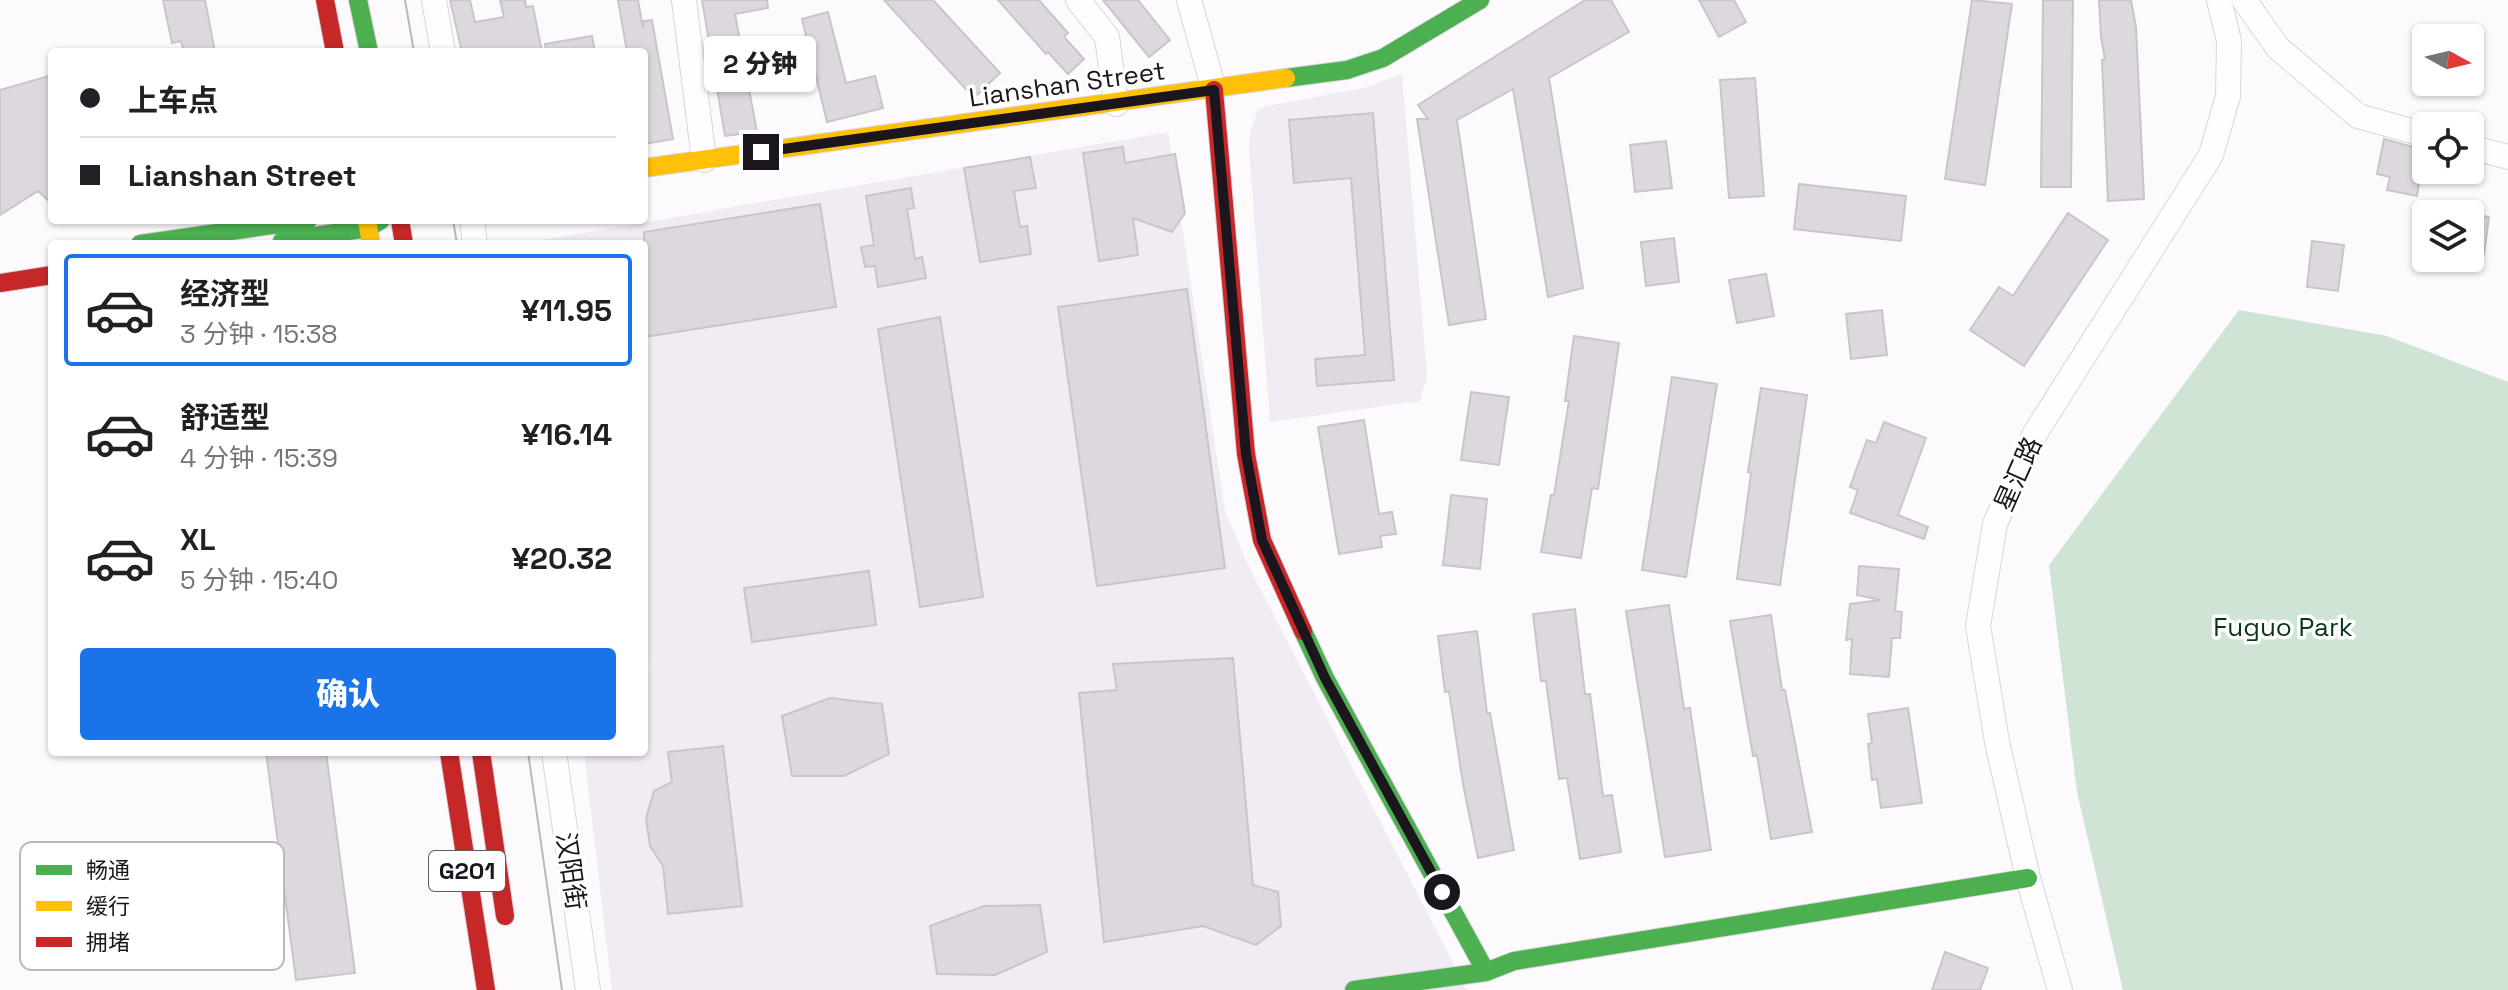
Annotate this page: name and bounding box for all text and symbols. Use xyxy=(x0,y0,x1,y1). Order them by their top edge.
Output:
north arrow xyxy=(2412,24,2484,96)
map controls xyxy=(2412,24,2484,272)
callout: 2 分钟 xyxy=(705,36,817,92)
text: 2 分钟 xyxy=(723,47,797,81)
street label: Lianshan Street xyxy=(967,53,1167,115)
text: 上车点 xyxy=(128,81,218,120)
button: locate xyxy=(2412,112,2484,184)
route end xyxy=(743,134,779,170)
text: Lianshan Street xyxy=(128,156,357,195)
button: layers xyxy=(2412,200,2484,272)
icon: car xyxy=(84,274,156,346)
text: 经济型 xyxy=(180,274,270,313)
text: ¥11.95 xyxy=(521,291,612,330)
text: 3 分钟 · 15:38 xyxy=(180,317,338,351)
icon: car xyxy=(84,398,156,470)
text: 舒适型 xyxy=(180,398,270,437)
text: ¥16.14 xyxy=(521,415,612,454)
street label: 星汇路 xyxy=(1987,431,2049,517)
text: 4 分钟 · 15:39 xyxy=(180,441,338,475)
text: XL xyxy=(180,520,216,559)
icon: car xyxy=(84,522,156,594)
text: ¥20.32 xyxy=(512,539,612,578)
text: 5 分钟 · 15:40 xyxy=(180,563,338,597)
park label: Fuguo Park xyxy=(2213,610,2353,644)
button: 确认 xyxy=(80,648,616,740)
street label: 汉阳街 xyxy=(549,830,593,912)
legend xyxy=(20,842,284,970)
road number: G201 xyxy=(429,851,505,891)
text: 畅通 xyxy=(86,856,130,884)
route start xyxy=(1424,874,1460,910)
text: 缓行 xyxy=(86,892,130,920)
text: 拥堵 xyxy=(86,928,130,956)

